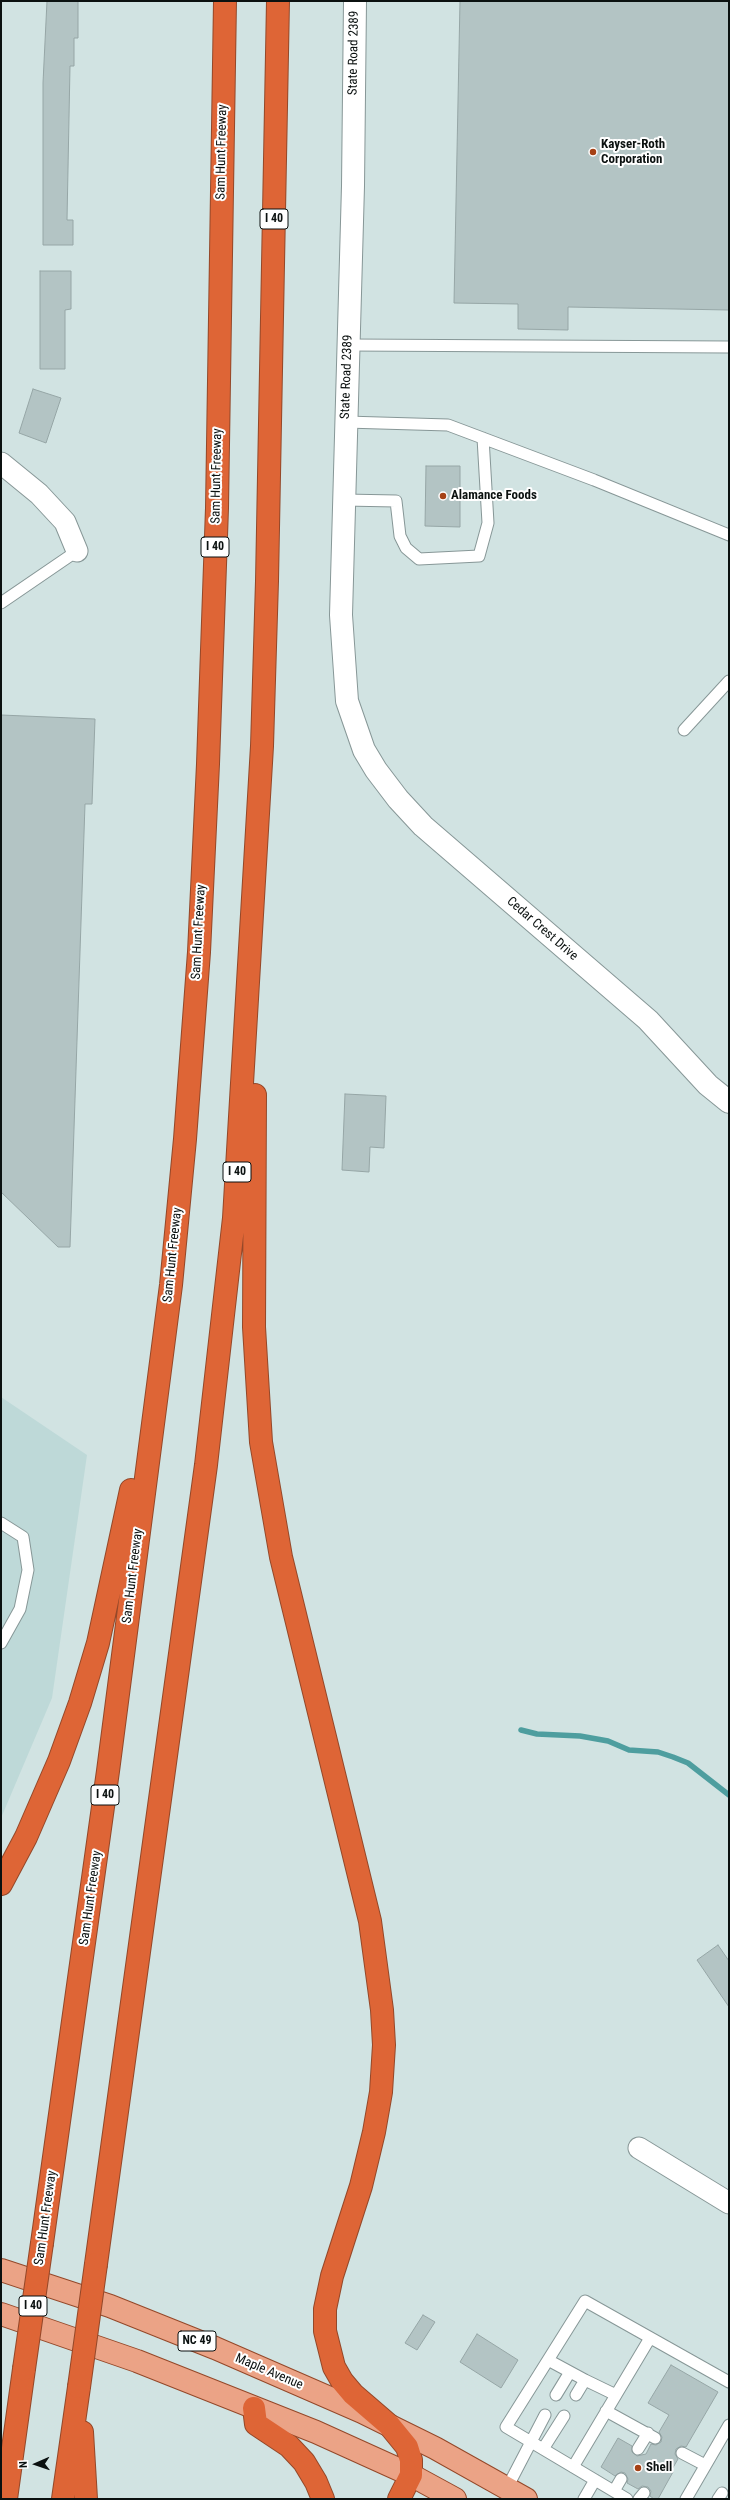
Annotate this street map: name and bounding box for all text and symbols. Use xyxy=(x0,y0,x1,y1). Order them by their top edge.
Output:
street label: State Road 2389 xyxy=(345,11,363,95)
street label: Sam Hunt Freeway xyxy=(213,104,231,200)
place label: Kayser-Roth Corporation xyxy=(601,137,665,168)
marker: Kayser-Roth Corporation xyxy=(588,147,598,157)
road number: I 40 xyxy=(260,209,288,229)
street label: State Road 2389 xyxy=(338,335,356,419)
street label: Sam Hunt Freeway xyxy=(208,428,226,524)
place label: Alamance Foods xyxy=(451,488,537,504)
marker: Alamance Foods xyxy=(438,491,448,501)
road number: I 40 xyxy=(201,537,229,557)
street label: Sam Hunt Freeway xyxy=(189,884,209,980)
street label: Cedar Crest Drive xyxy=(503,894,581,964)
road number: I 40 xyxy=(223,1162,251,1182)
street label: Sam Hunt Freeway xyxy=(160,1207,186,1303)
street label: Sam Hunt Freeway xyxy=(119,1528,147,1624)
road number: I 40 xyxy=(91,1785,119,1805)
street label: Sam Hunt Freeway xyxy=(77,1850,105,1946)
street label: Sam Hunt Freeway xyxy=(32,2170,60,2266)
road number: I 40 xyxy=(19,2296,47,2316)
road number: NC 49 xyxy=(178,2331,216,2351)
street label: Maple Avenue xyxy=(233,2351,305,2393)
north arrow xyxy=(16,2444,56,2484)
place label: Shell xyxy=(646,2460,672,2476)
text: N xyxy=(17,2461,30,2468)
marker: Shell xyxy=(633,2463,643,2473)

